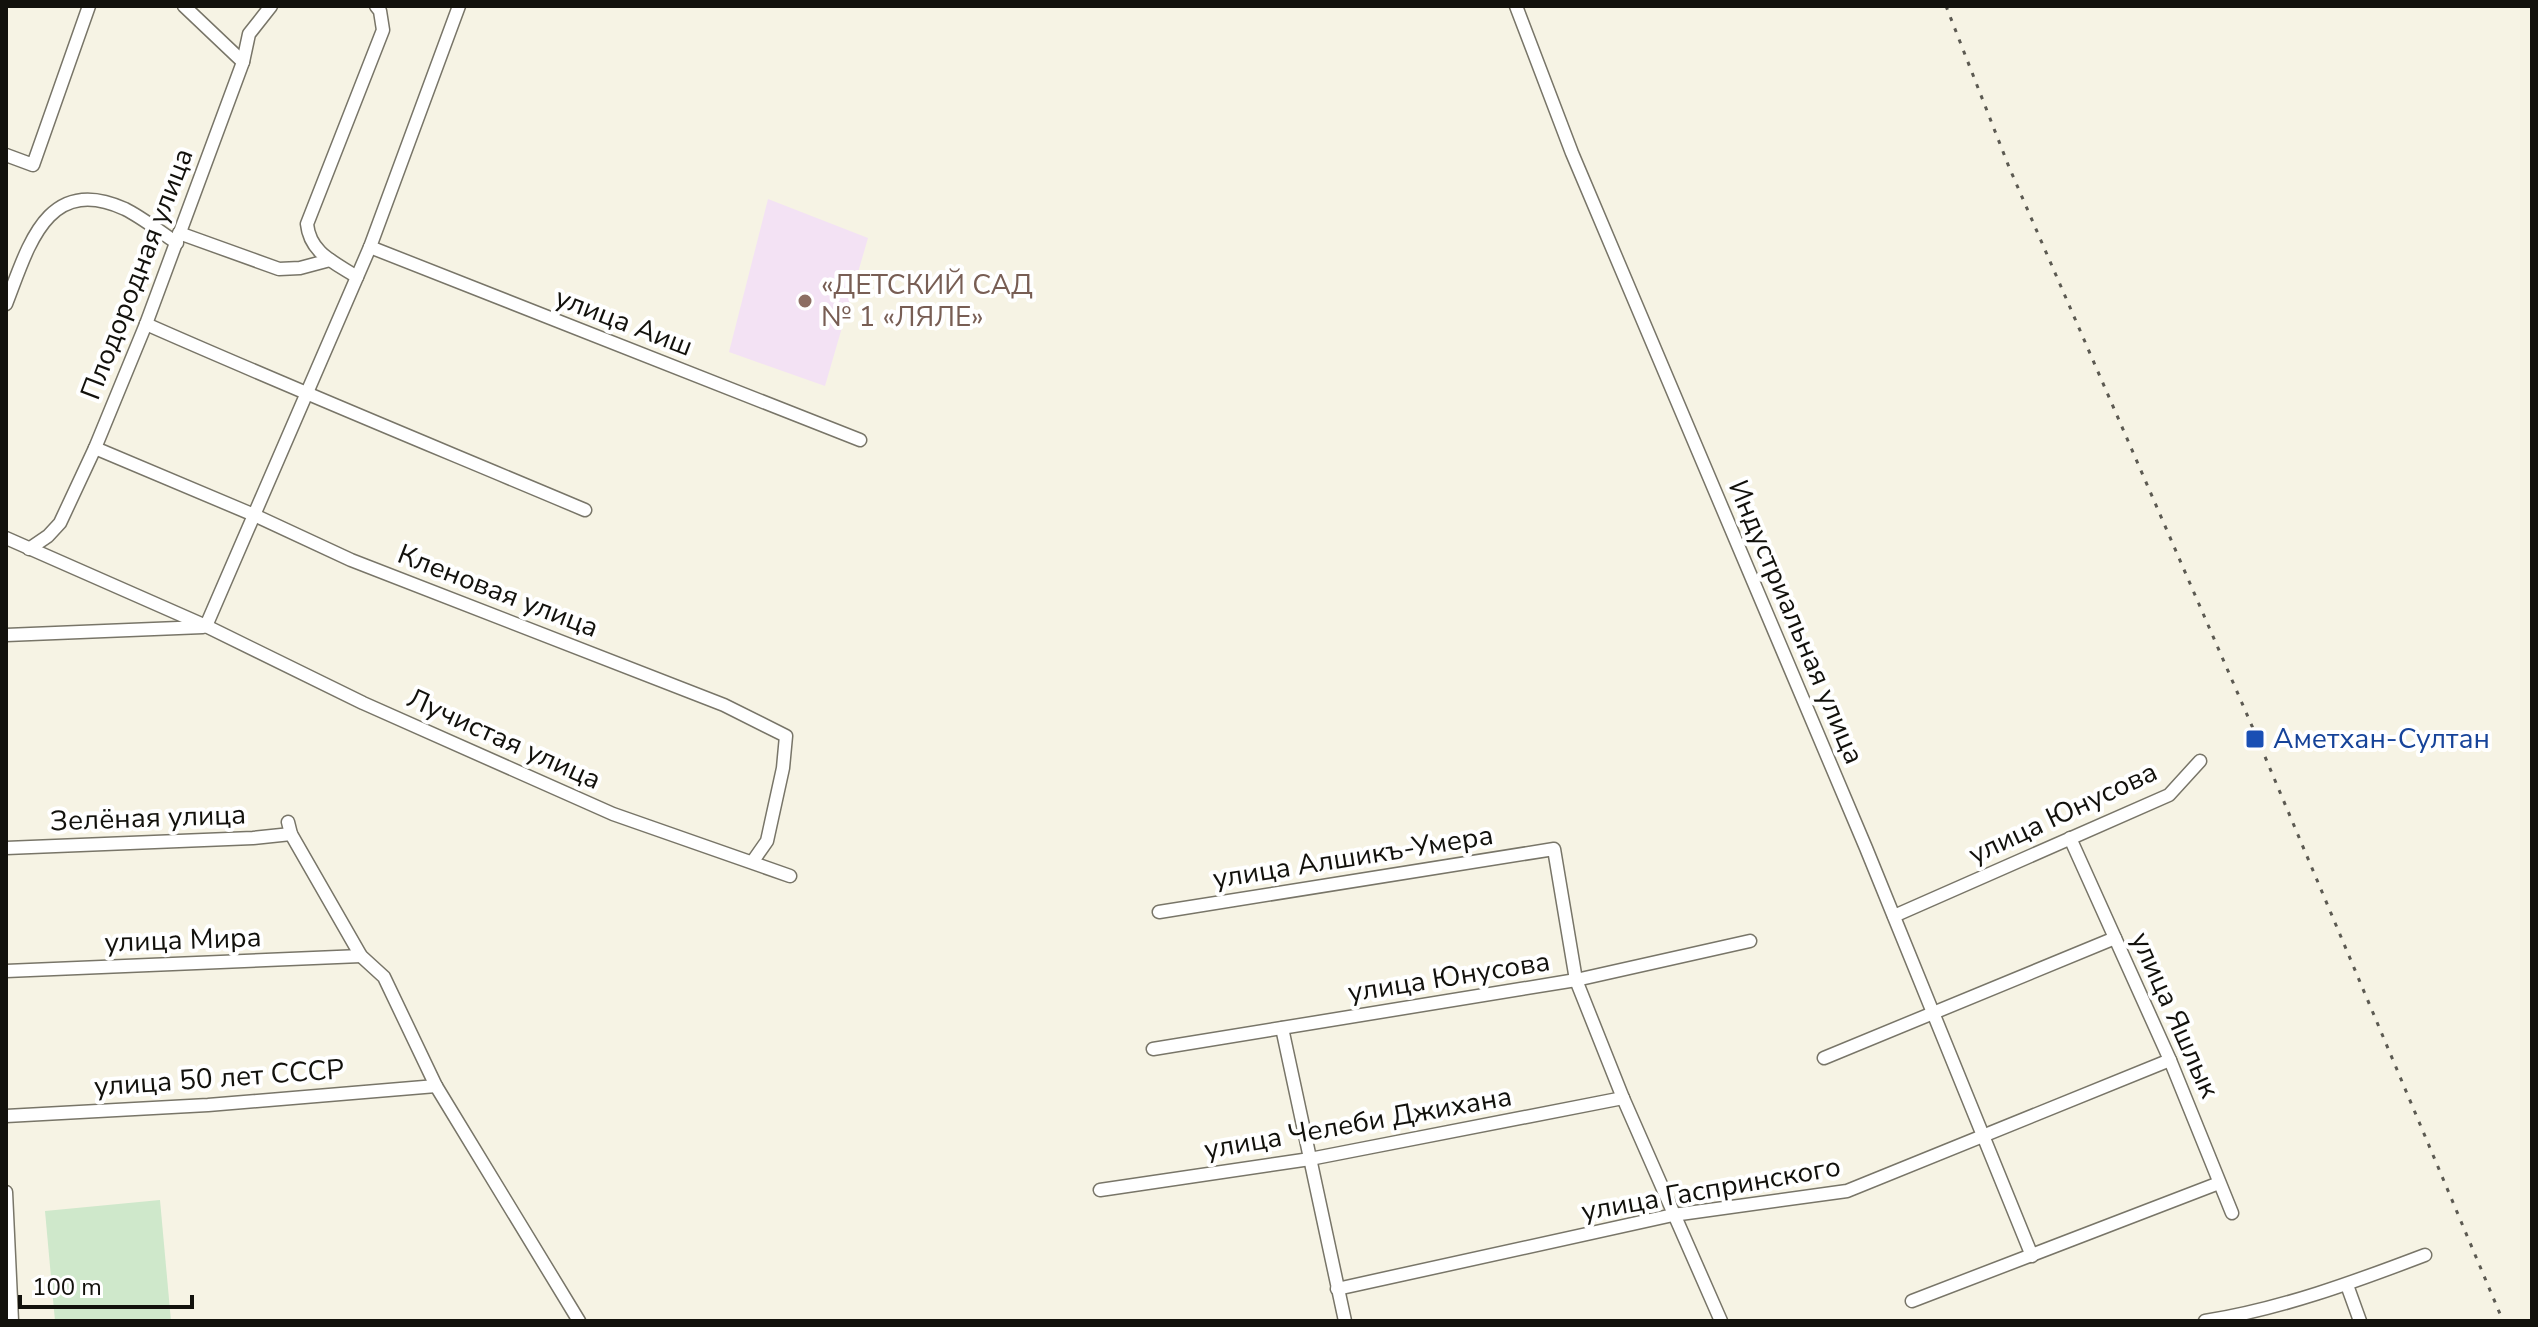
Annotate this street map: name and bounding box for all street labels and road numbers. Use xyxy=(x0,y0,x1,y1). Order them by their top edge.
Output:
street label: Плодородная улица xyxy=(72,143,202,405)
street label: улица Аиш xyxy=(550,278,698,366)
street label: Индустриальная улица xyxy=(1719,474,1873,770)
street label: Кленовая улица xyxy=(392,535,604,647)
street label: Лучистая улица xyxy=(401,679,607,799)
street label: улица Юнусова xyxy=(1962,753,2164,873)
street label: Зелёная улица xyxy=(49,796,247,840)
street label: улица Алшикъ-Умера xyxy=(1210,816,1496,898)
street label: улица Мира xyxy=(104,918,262,962)
street label: улица Яшлык xyxy=(2122,926,2229,1104)
street label: улица Юнусова xyxy=(1345,942,1553,1012)
street label: улица 50 лет СССР xyxy=(93,1050,345,1106)
street label: улица Челеби Джихана xyxy=(1201,1077,1515,1169)
street label: улица Гаспринского xyxy=(1578,1147,1844,1231)

